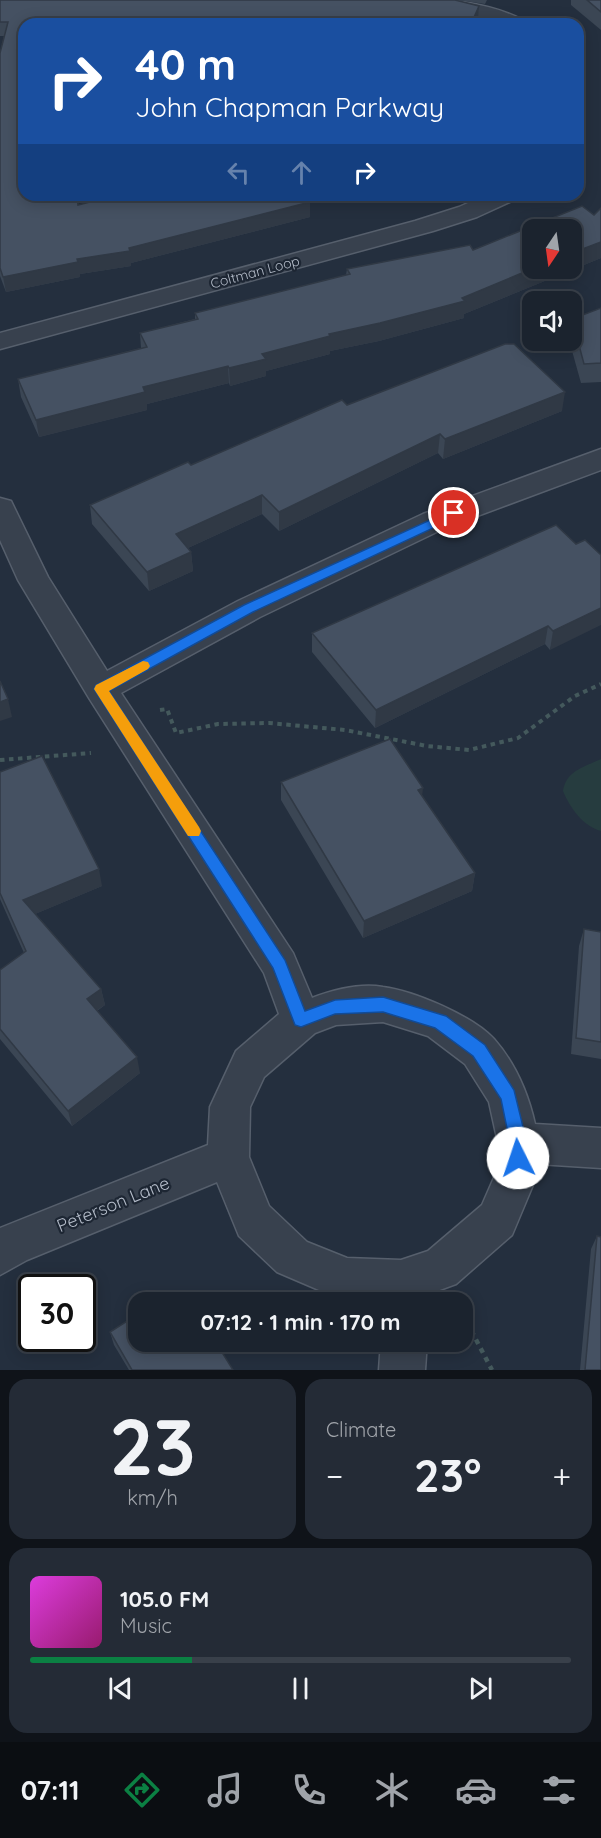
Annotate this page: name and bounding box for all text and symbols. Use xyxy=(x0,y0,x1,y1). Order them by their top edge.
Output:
text: 40 m xyxy=(135,38,236,91)
icon: right xyxy=(36,42,114,120)
text: John Chapman Parkway xyxy=(135,90,444,124)
icon: left xyxy=(222,156,255,189)
icon: ahead xyxy=(285,156,318,189)
icon: right xyxy=(348,156,381,189)
north arrow xyxy=(522,219,582,279)
map controls xyxy=(522,219,582,351)
street label: Coltman Loop xyxy=(208,251,302,293)
button: sound xyxy=(522,291,582,351)
pin xyxy=(428,487,479,538)
icon: arrive xyxy=(437,496,470,529)
position arrow xyxy=(486,1126,550,1190)
street label: Peterson Lane xyxy=(53,1171,173,1237)
speed limit sign: 30 xyxy=(18,1274,96,1352)
text: 07:12 · 1 min · 170 m xyxy=(200,1308,401,1336)
text: 23 xyxy=(109,1397,196,1495)
text: Climate xyxy=(326,1417,396,1442)
text: 23° xyxy=(414,1447,482,1503)
text: − xyxy=(326,1455,343,1496)
text: + xyxy=(552,1455,571,1496)
text: km/h xyxy=(127,1485,178,1510)
text: 105.0 FM xyxy=(120,1585,209,1613)
text: Music xyxy=(120,1613,172,1638)
icon: previous xyxy=(104,1672,137,1705)
icon: pause xyxy=(284,1672,317,1705)
icon: next xyxy=(464,1672,497,1705)
icon: directions xyxy=(121,1769,163,1811)
icon: music xyxy=(204,1769,246,1811)
icon: phone xyxy=(288,1769,330,1811)
icon: climate xyxy=(371,1769,413,1811)
icon: car xyxy=(455,1769,497,1811)
icon: filters xyxy=(538,1769,580,1811)
text: 07:11 xyxy=(21,1773,79,1807)

